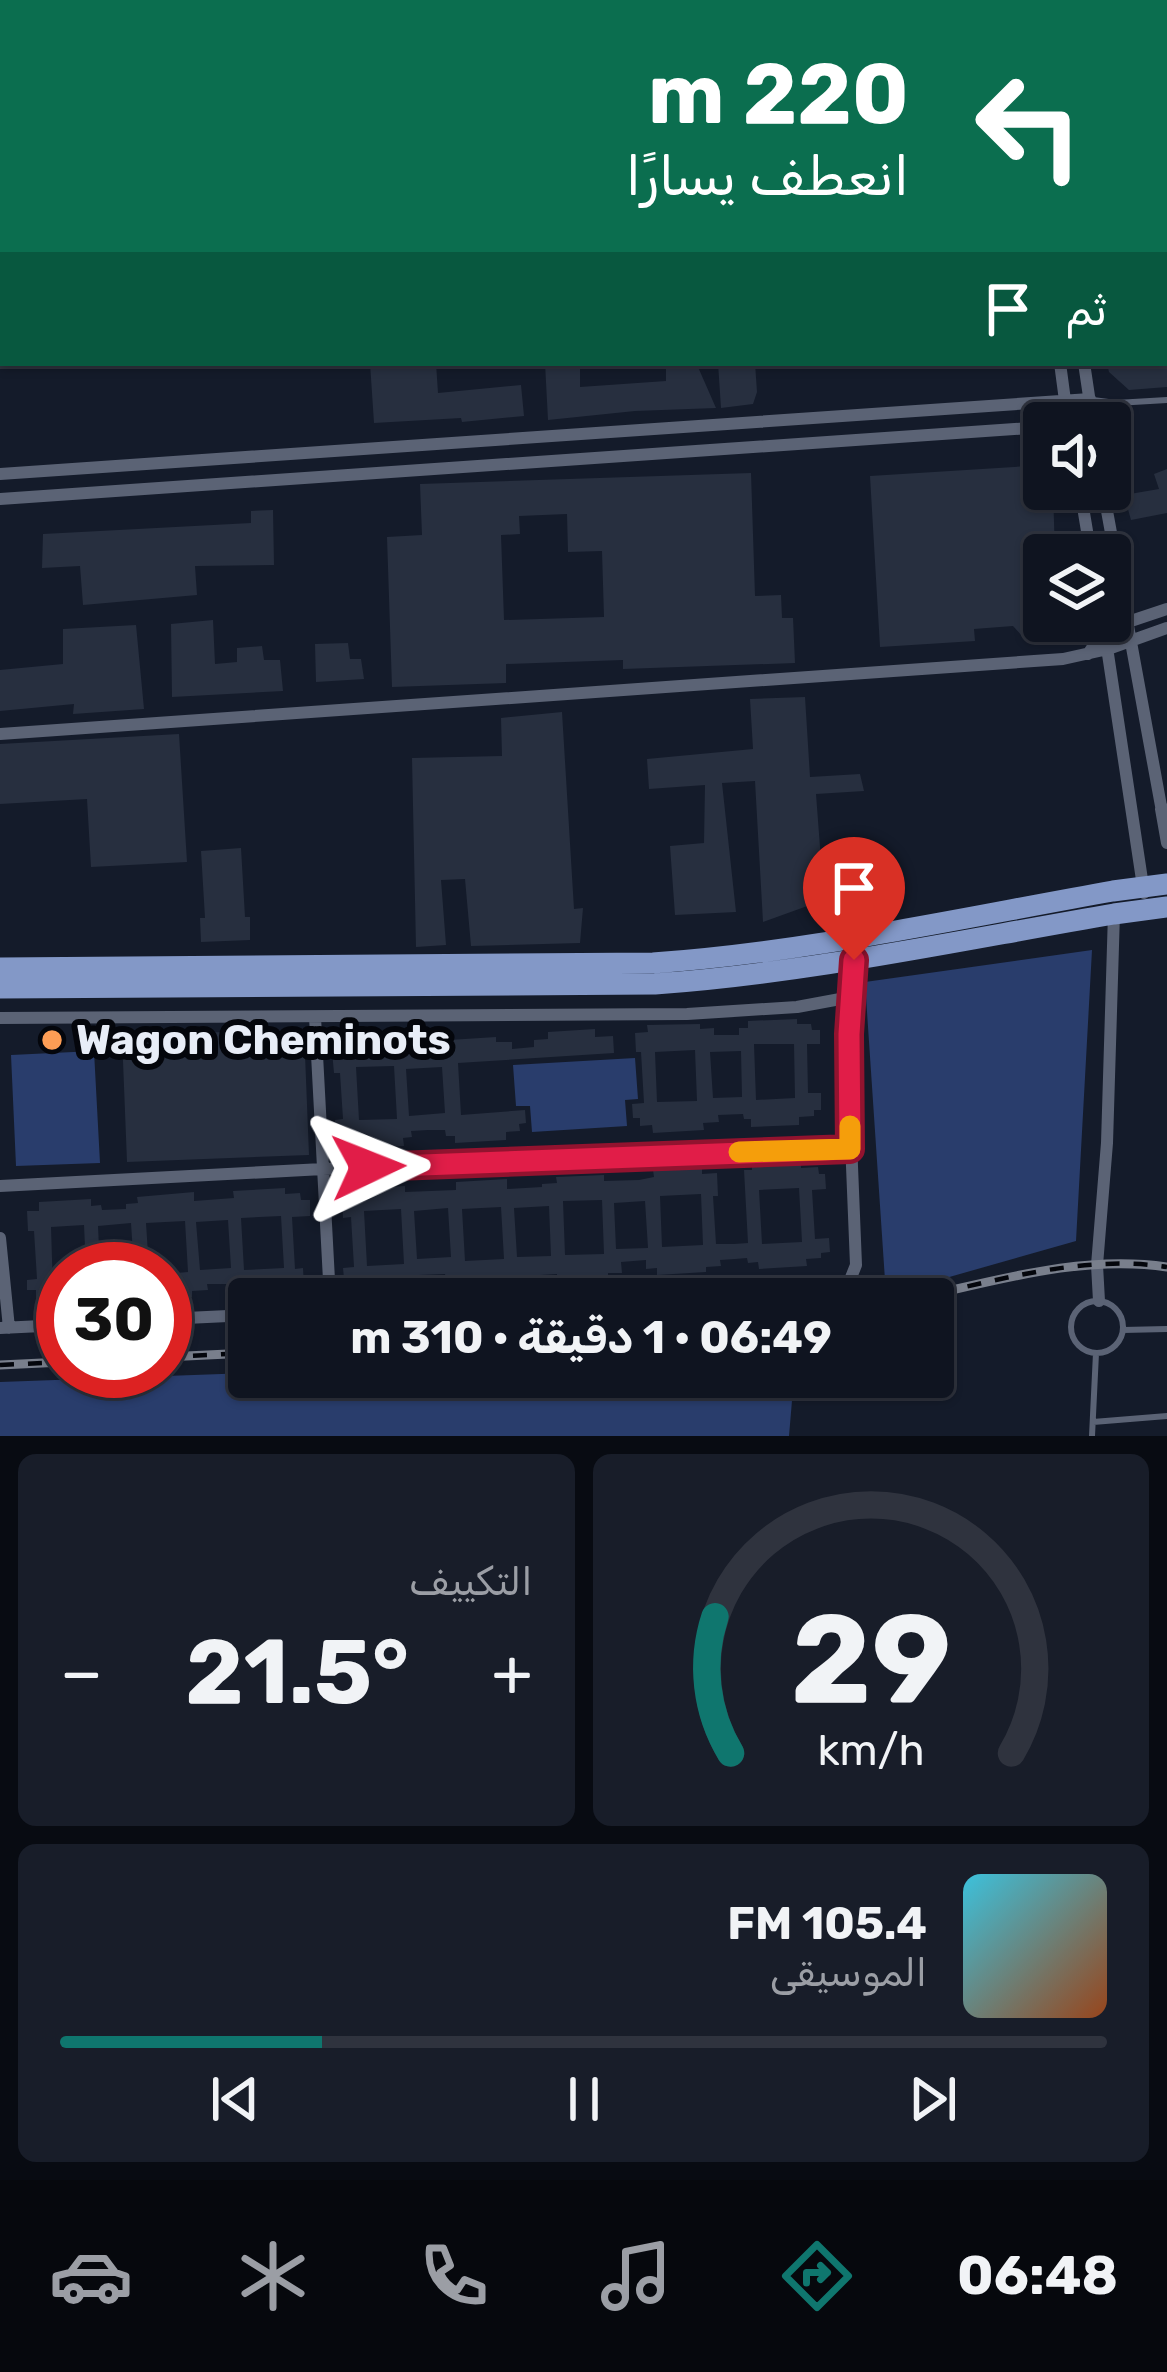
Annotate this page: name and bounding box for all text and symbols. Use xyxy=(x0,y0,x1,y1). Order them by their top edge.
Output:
text: 220 m xyxy=(648,44,909,144)
icon: left xyxy=(951,48,1107,204)
text: انعطف يسارًا xyxy=(626,145,909,209)
icon: arrive xyxy=(975,276,1041,342)
text: ثم xyxy=(1065,283,1107,336)
map controls xyxy=(1023,402,1131,642)
button: sound xyxy=(1023,402,1131,510)
button: layers xyxy=(1023,534,1131,642)
pin xyxy=(803,837,905,960)
icon: arrive xyxy=(821,855,887,921)
place label: Wagon Cheminots xyxy=(76,1015,451,1065)
marker: Wagon Cheminots xyxy=(39,1027,65,1053)
position arrow xyxy=(305,1104,431,1230)
speed limit sign: 30 xyxy=(36,1242,192,1398)
text: 06:49 · 1 دقيقة · 310 m xyxy=(350,1311,832,1364)
text: التكييف xyxy=(409,1559,533,1605)
text: 29 xyxy=(790,1585,951,1733)
text: 21.5° xyxy=(185,1619,409,1726)
text: − xyxy=(60,1633,103,1712)
text: + xyxy=(491,1633,532,1712)
text: km/h xyxy=(817,1725,924,1776)
text: 105.4 FM xyxy=(727,1897,927,1950)
text: الموسيقى xyxy=(770,1950,927,1996)
icon: previous xyxy=(202,2066,268,2132)
icon: pause xyxy=(551,2066,617,2132)
icon: next xyxy=(900,2066,966,2132)
icon: car xyxy=(49,2234,133,2318)
icon: climate xyxy=(231,2234,315,2318)
icon: phone xyxy=(412,2234,496,2318)
icon: music xyxy=(594,2234,678,2318)
icon: directions xyxy=(775,2234,859,2318)
text: 06:48 xyxy=(957,2244,1118,2308)

